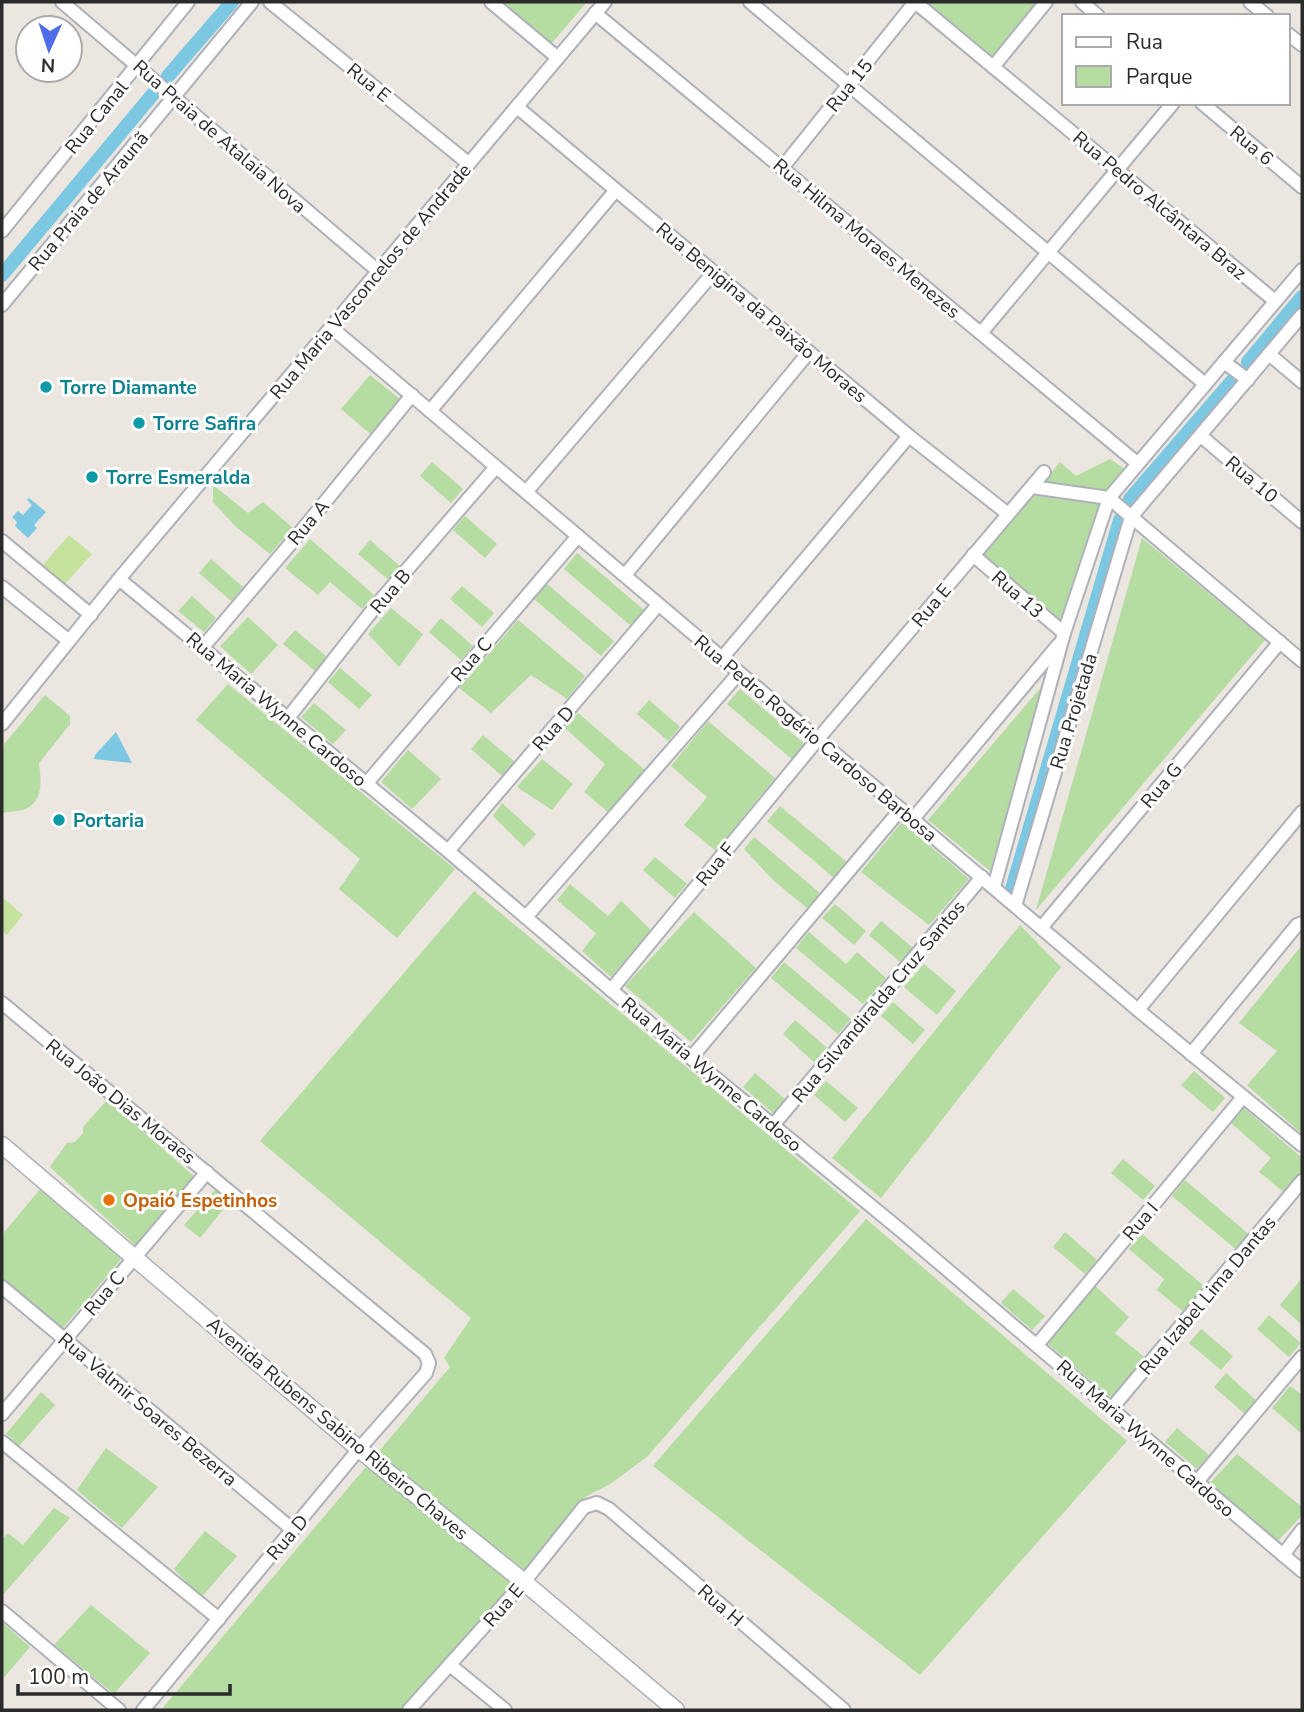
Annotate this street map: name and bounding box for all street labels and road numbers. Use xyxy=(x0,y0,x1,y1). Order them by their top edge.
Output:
street label: Rua Praia de Atalaia Nova xyxy=(127,54,312,219)
street label: Rua 15 xyxy=(820,54,879,118)
street label: Rua E xyxy=(341,57,396,108)
street label: Rua Canal xyxy=(59,75,135,160)
street label: Rua 6 xyxy=(1224,120,1279,172)
street label: Rua Pedro Alcântara Braz xyxy=(1067,125,1252,286)
street label: Rua Praia de Araunã xyxy=(23,126,155,277)
street label: Rua Hilma Moraes Menezes xyxy=(767,153,965,325)
street label: Rua Maria Vasconcelos de Andrade xyxy=(264,158,477,405)
street label: Rua Benigina da Paixão Moraes xyxy=(650,217,872,409)
street label: Rua 10 xyxy=(1220,450,1283,509)
street label: Rua A xyxy=(282,494,336,551)
street label: Rua B xyxy=(364,564,417,620)
street label: Rua 13 xyxy=(986,565,1049,625)
street label: Rua E xyxy=(906,578,958,633)
street label: Rua Maria Wynne Cardoso xyxy=(181,626,372,793)
street label: Rua Pedro Rogério Cardoso Barbosa xyxy=(688,629,943,848)
street label: Rua C xyxy=(445,632,498,687)
street label: Rua Projetada xyxy=(1044,650,1104,772)
street label: Rua D xyxy=(527,700,581,757)
street label: Rua G xyxy=(1135,757,1188,814)
street label: Rua F xyxy=(690,838,741,892)
street label: Rua Silvandiralda Cruz Santos xyxy=(786,895,971,1108)
street label: Rua Maria Wynne Cardoso xyxy=(616,991,807,1158)
street label: Rua João Dias Moraes xyxy=(40,1033,201,1170)
street label: Rua I xyxy=(1117,1197,1165,1247)
street label: Rua Izabel Lima Dantas xyxy=(1133,1211,1282,1381)
street label: Rua C xyxy=(78,1266,131,1322)
street label: Avenida Rubens Sabino Ribeiro Chaves xyxy=(201,1311,474,1546)
street label: Rua Valmir Soares Bezerra xyxy=(52,1327,243,1493)
street label: Rua Maria Wynne Cardoso xyxy=(1051,1354,1240,1523)
street label: Rua D xyxy=(261,1509,315,1566)
street label: Rua E xyxy=(478,1578,530,1633)
street label: Rua H xyxy=(692,1579,749,1633)

